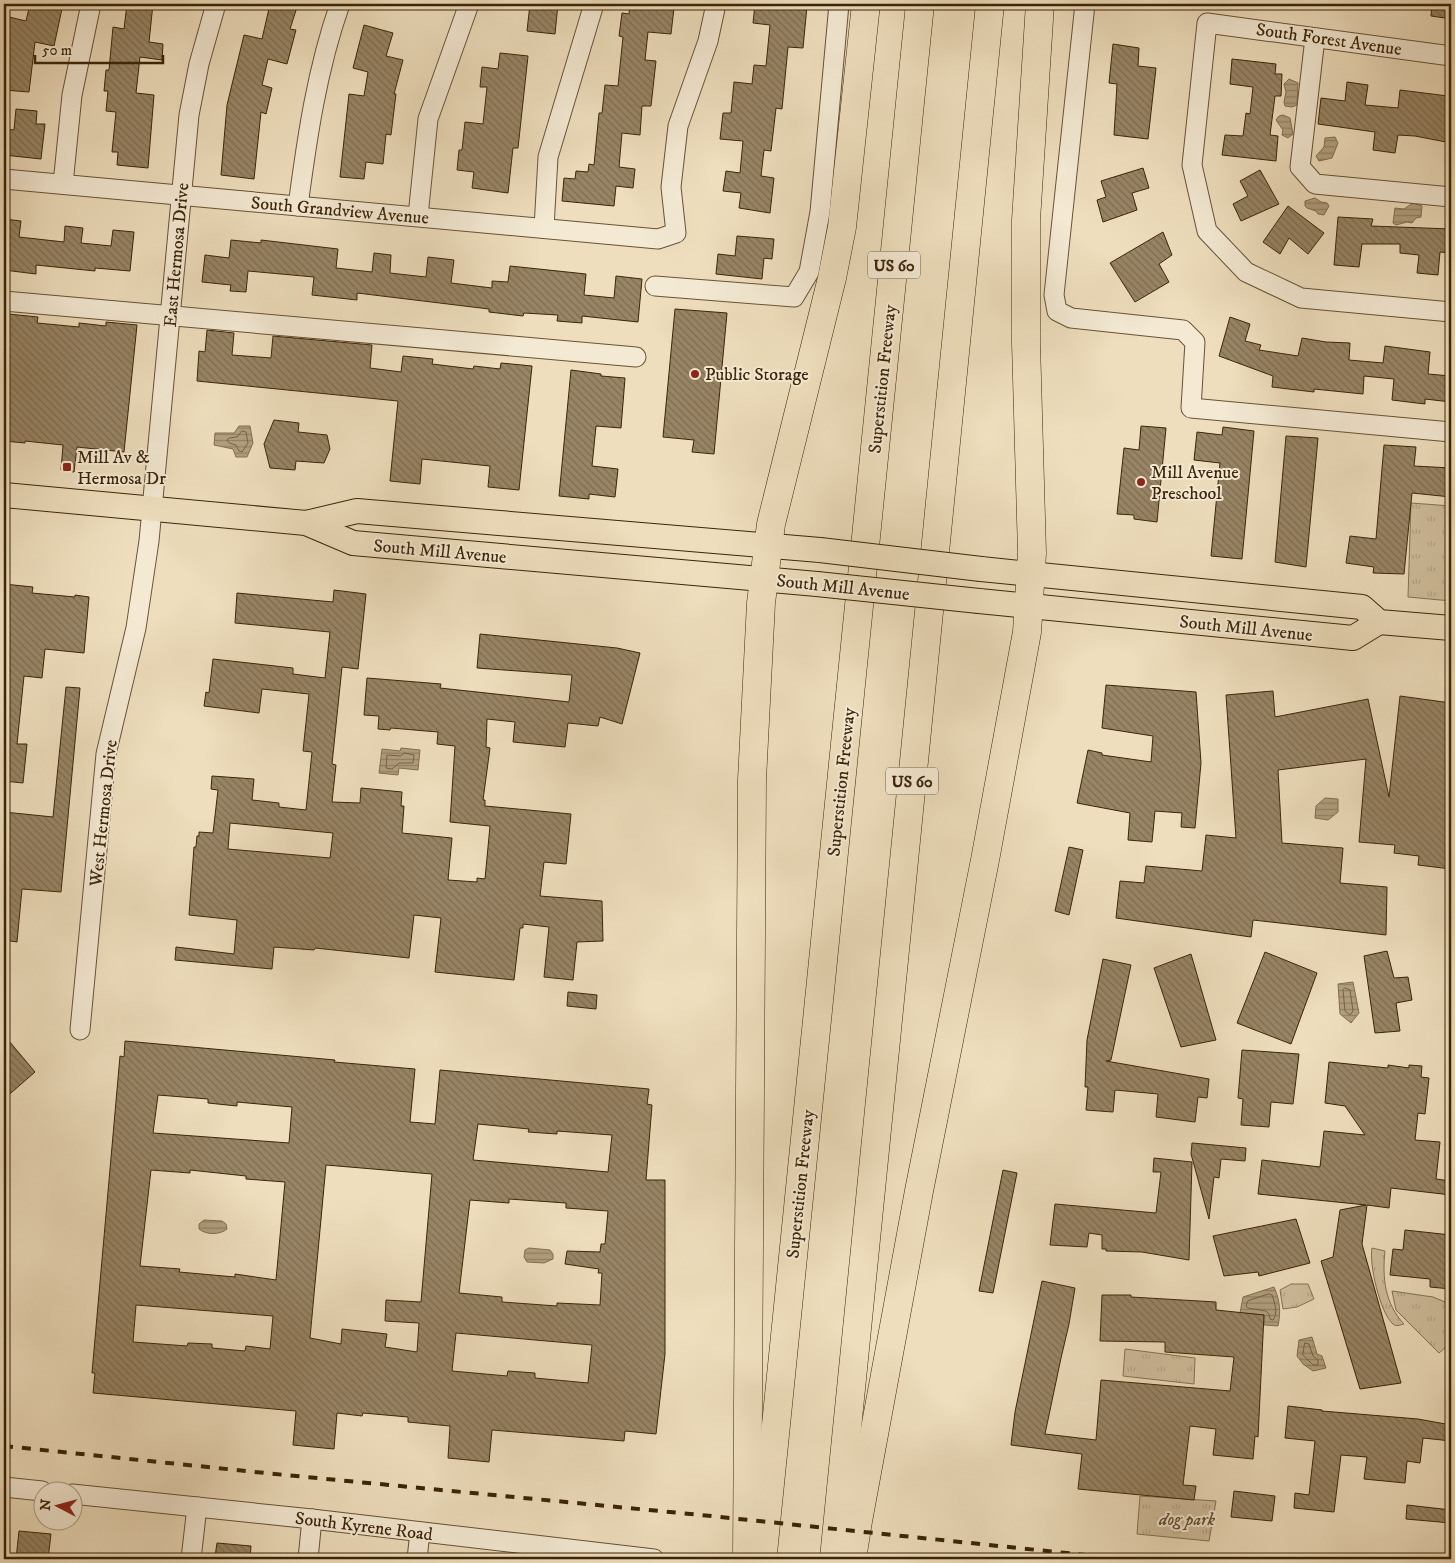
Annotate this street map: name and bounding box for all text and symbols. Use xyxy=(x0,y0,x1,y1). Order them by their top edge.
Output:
street label: South Forest Avenue xyxy=(1255,19,1403,61)
scale bar xyxy=(35,32,162,64)
text: 50 m xyxy=(42,41,72,60)
street label: East Hermosa Drive xyxy=(160,182,194,328)
street label: South Grandview Avenue xyxy=(250,192,430,230)
road number: US 60 xyxy=(868,252,920,278)
street label: Superstition Freeway xyxy=(864,303,902,455)
place label: Public Storage xyxy=(705,364,809,386)
marker: Public Storage xyxy=(689,368,701,380)
place label: Mill Av & Hermosa Dr xyxy=(77,447,166,490)
marker: Mill Av & Hermosa Dr xyxy=(61,461,73,473)
place label: Mill Avenue Preschool xyxy=(1151,462,1239,505)
marker: Mill Avenue Preschool xyxy=(1135,476,1147,488)
street label: South Mill Avenue xyxy=(372,535,507,569)
street label: South Mill Avenue xyxy=(775,570,910,606)
street label: South Mill Avenue xyxy=(1178,611,1313,647)
street label: Superstition Freeway xyxy=(823,706,861,858)
street label: West Hermosa Drive xyxy=(85,739,123,889)
road number: US 60 xyxy=(886,768,938,794)
street label: Superstition Freeway xyxy=(782,1108,820,1260)
north arrow xyxy=(32,1480,82,1530)
text: N xyxy=(37,1498,56,1511)
street label: South Kyrene Road xyxy=(294,1508,434,1546)
park label: dog park xyxy=(1158,1509,1216,1531)

